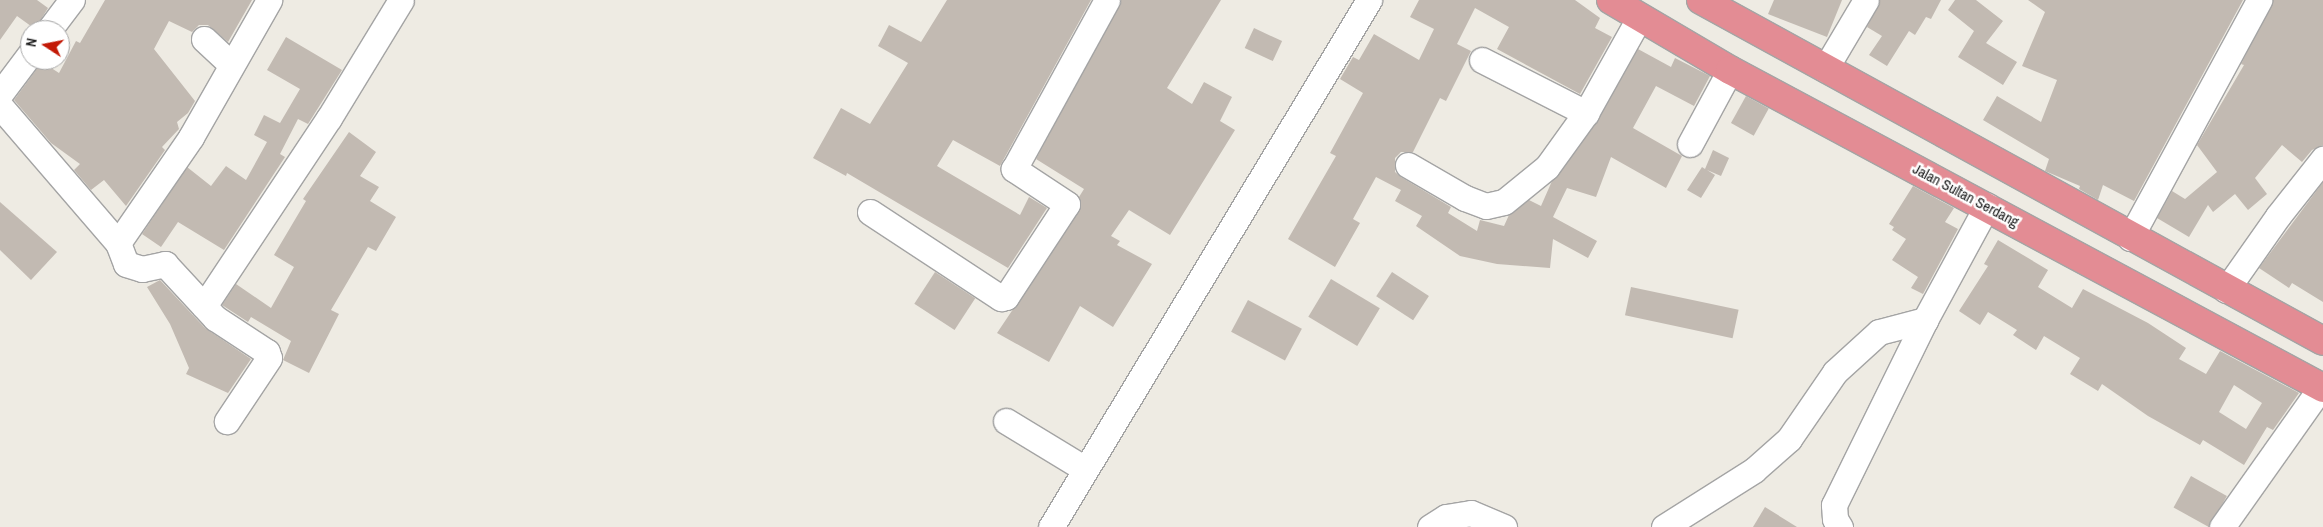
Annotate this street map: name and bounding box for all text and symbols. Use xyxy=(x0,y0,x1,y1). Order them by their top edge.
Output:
north arrow xyxy=(20,20,70,70)
text: N xyxy=(22,37,41,48)
street label: Jalan Sultan Serdang xyxy=(1910,159,2022,231)

